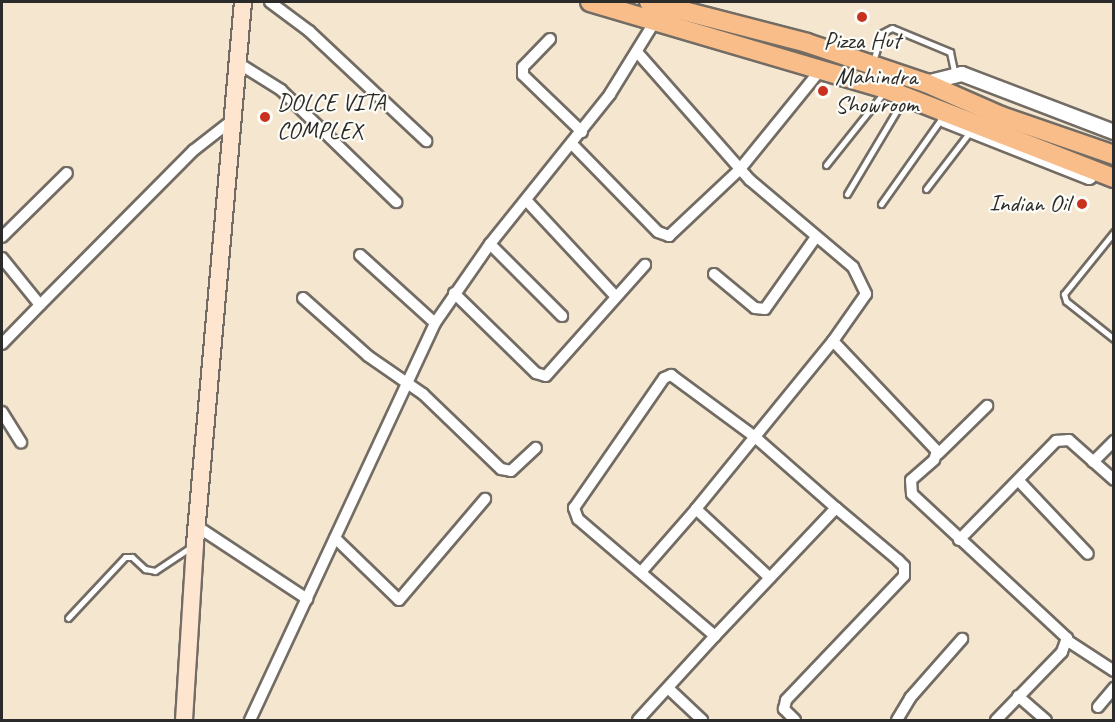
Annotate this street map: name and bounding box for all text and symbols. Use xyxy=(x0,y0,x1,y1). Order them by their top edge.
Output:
marker: Pizza Hut xyxy=(855,10,869,24)
place label: Pizza Hut xyxy=(824,27,900,55)
place label: Mahindra Showroom xyxy=(835,63,918,119)
marker: Mahindra Showroom xyxy=(816,84,830,98)
place label: DOLCE VITA COMPLEX xyxy=(277,89,385,145)
marker: DOLCE VITA COMPLEX xyxy=(258,110,272,124)
place label: Indian Oil xyxy=(989,190,1070,218)
marker: Indian Oil xyxy=(1075,197,1089,211)

